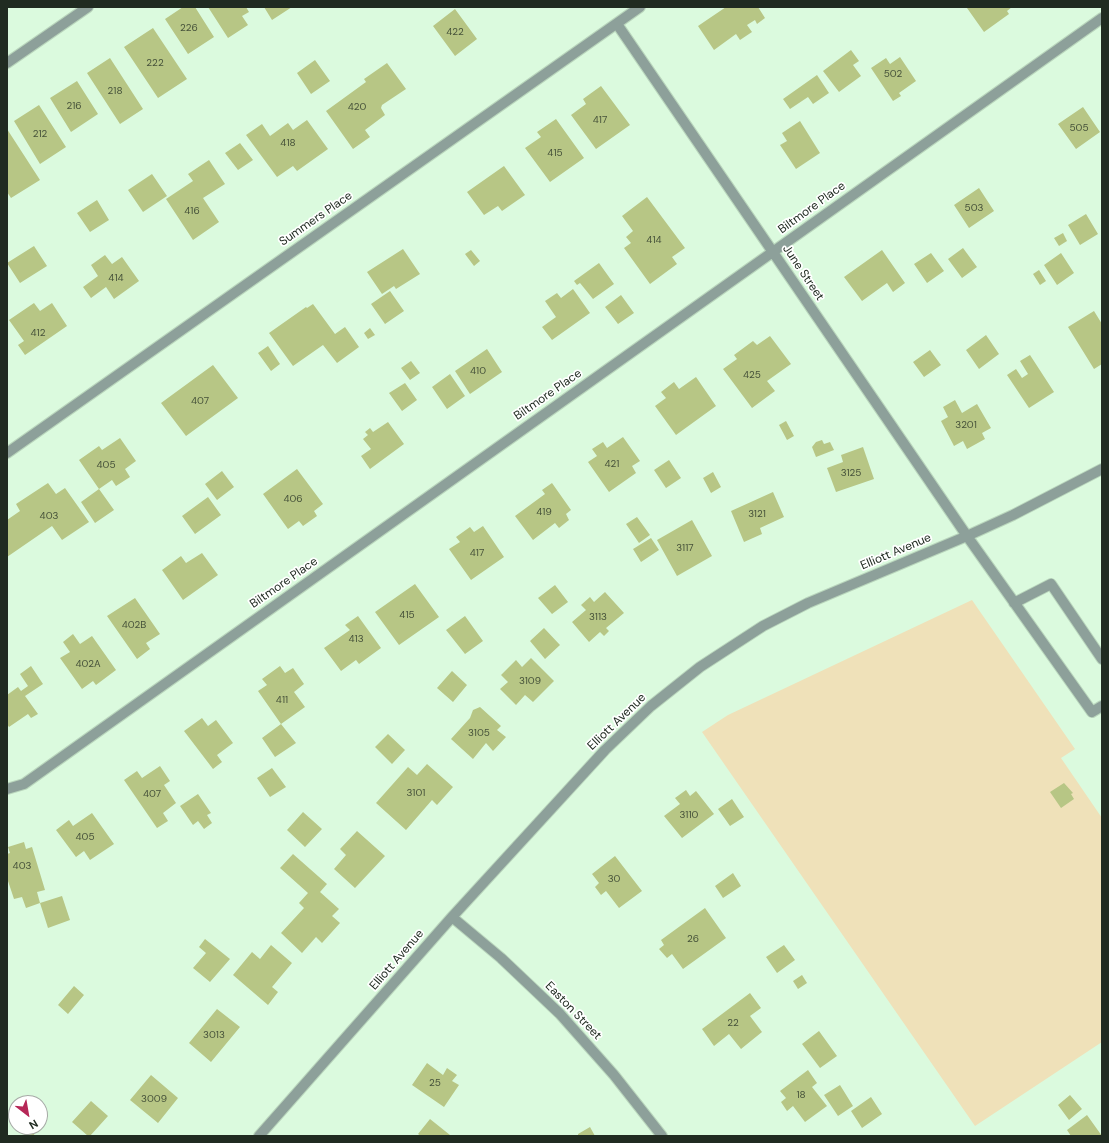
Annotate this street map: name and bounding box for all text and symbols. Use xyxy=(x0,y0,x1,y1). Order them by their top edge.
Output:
house number: 226 xyxy=(180,22,198,34)
house number: 422 xyxy=(446,26,464,38)
house number: 222 xyxy=(146,57,164,69)
house number: 502 xyxy=(884,68,902,80)
house number: 218 xyxy=(108,85,122,97)
house number: 216 xyxy=(66,100,82,112)
house number: 420 xyxy=(348,101,366,113)
house number: 417 xyxy=(593,114,607,126)
house number: 505 xyxy=(1069,122,1089,134)
house number: 212 xyxy=(33,128,47,140)
house number: 418 xyxy=(280,137,296,149)
house number: 415 xyxy=(547,147,563,159)
street label: Biltmore Place xyxy=(776,179,848,237)
street label: Summers Place xyxy=(277,189,355,249)
house number: 503 xyxy=(965,202,983,214)
house number: 416 xyxy=(184,205,200,217)
house number: 414 xyxy=(646,234,662,246)
street label: June Street xyxy=(779,243,827,303)
house number: 414 xyxy=(108,272,124,284)
house number: 412 xyxy=(31,327,45,339)
house number: 410 xyxy=(470,365,486,377)
street label: Biltmore Place xyxy=(511,366,585,424)
house number: 425 xyxy=(743,369,761,381)
house number: 407 xyxy=(191,395,209,407)
house number: 3201 xyxy=(955,419,977,431)
house number: 421 xyxy=(605,458,619,470)
house number: 405 xyxy=(96,459,116,471)
house number: 3125 xyxy=(841,467,861,479)
house number: 406 xyxy=(283,493,303,505)
house number: 419 xyxy=(536,506,552,518)
house number: 3121 xyxy=(748,508,766,520)
house number: 403 xyxy=(40,510,58,522)
street label: Elliott Avenue xyxy=(859,531,933,573)
house number: 3117 xyxy=(676,542,694,554)
house number: 417 xyxy=(470,547,484,559)
street label: Biltmore Place xyxy=(247,554,321,612)
house number: 415 xyxy=(399,609,415,621)
house number: 3113 xyxy=(589,611,607,623)
house number: 402B xyxy=(122,619,146,631)
house number: 413 xyxy=(348,633,364,645)
house number: 402A xyxy=(75,658,101,670)
house number: 3109 xyxy=(519,675,541,687)
street label: Elliott Avenue xyxy=(585,691,649,753)
house number: 411 xyxy=(276,694,288,706)
house number: 3105 xyxy=(468,727,490,739)
house number: 3101 xyxy=(407,787,425,799)
house number: 407 xyxy=(143,788,161,800)
house number: 3110 xyxy=(680,809,698,821)
house number: 405 xyxy=(75,831,95,843)
house number: 403 xyxy=(13,860,31,872)
house number: 30 xyxy=(608,873,620,885)
street label: Elliott Avenue xyxy=(367,927,427,993)
house number: 26 xyxy=(687,933,699,945)
street label: Easton Street xyxy=(542,979,604,1043)
house number: 22 xyxy=(727,1017,739,1029)
house number: 3013 xyxy=(203,1029,225,1041)
house number: 25 xyxy=(429,1077,441,1089)
house number: 18 xyxy=(796,1089,806,1101)
house number: 3009 xyxy=(141,1093,167,1105)
north arrow xyxy=(8,1095,48,1135)
text: N xyxy=(27,1116,41,1132)

